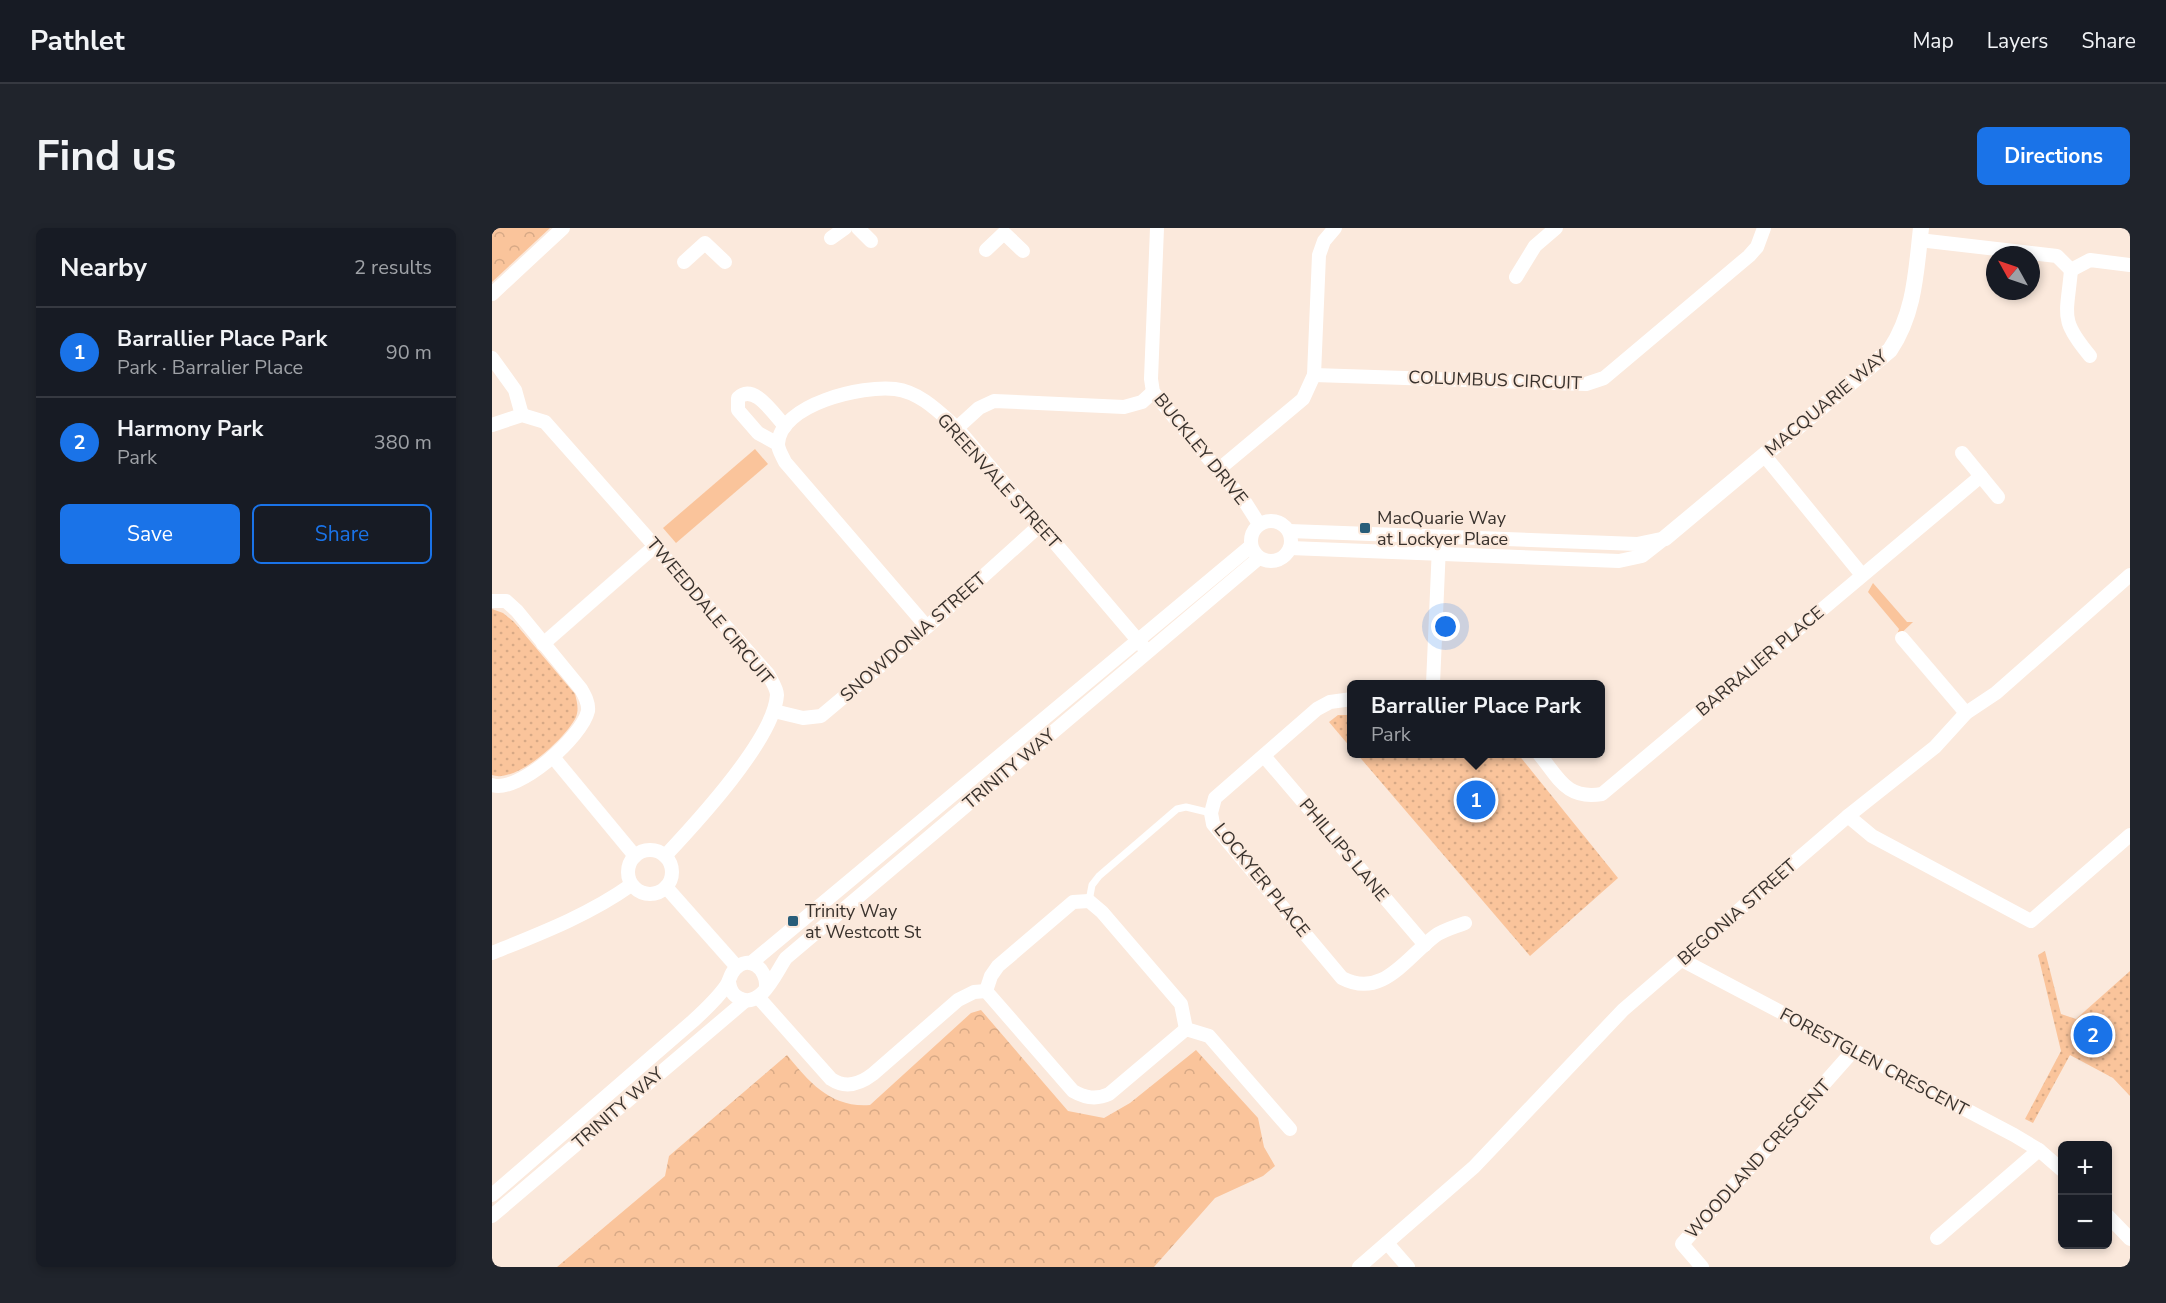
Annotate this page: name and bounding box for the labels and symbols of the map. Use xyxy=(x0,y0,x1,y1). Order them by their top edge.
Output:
north arrow xyxy=(1986,246,2040,300)
street label: MACQUARIE WAY xyxy=(1760,344,1893,461)
street label: COLUMBUS CIRCUIT xyxy=(1408,365,1582,395)
street label: BUCKLEY DRIVE xyxy=(1149,388,1253,510)
street label: GREENVALE STREET xyxy=(932,408,1066,554)
place label: MacQuarie Way at Lockyer Place xyxy=(1377,506,1508,551)
marker: MacQuarie Way at Lockyer Place xyxy=(1358,521,1372,535)
street label: TWEEDDALE CIRCUIT xyxy=(641,532,779,690)
street label: SNOWDONIA STREET xyxy=(835,567,991,707)
street label: BARRALIER PLACE xyxy=(1691,600,1829,722)
your location xyxy=(1431,612,1460,641)
street label: TRINITY WAY xyxy=(958,723,1060,815)
pin: 1 xyxy=(1456,778,1496,822)
street label: PHILLIPS LANE xyxy=(1294,794,1394,906)
street label: LOCKYER PLACE xyxy=(1209,818,1315,942)
street label: BEGONIA STREET xyxy=(1672,853,1802,970)
place label: Trinity Way at Westcott St xyxy=(805,899,922,944)
marker: Trinity Way at Westcott St xyxy=(786,914,800,928)
street label: FORESTGLEN CRESCENT xyxy=(1776,1002,1973,1122)
pin: 2 xyxy=(2074,1012,2112,1058)
street label: TRINITY WAY xyxy=(567,1062,669,1154)
street label: WOODLAND CRESCENT xyxy=(1680,1074,1836,1244)

